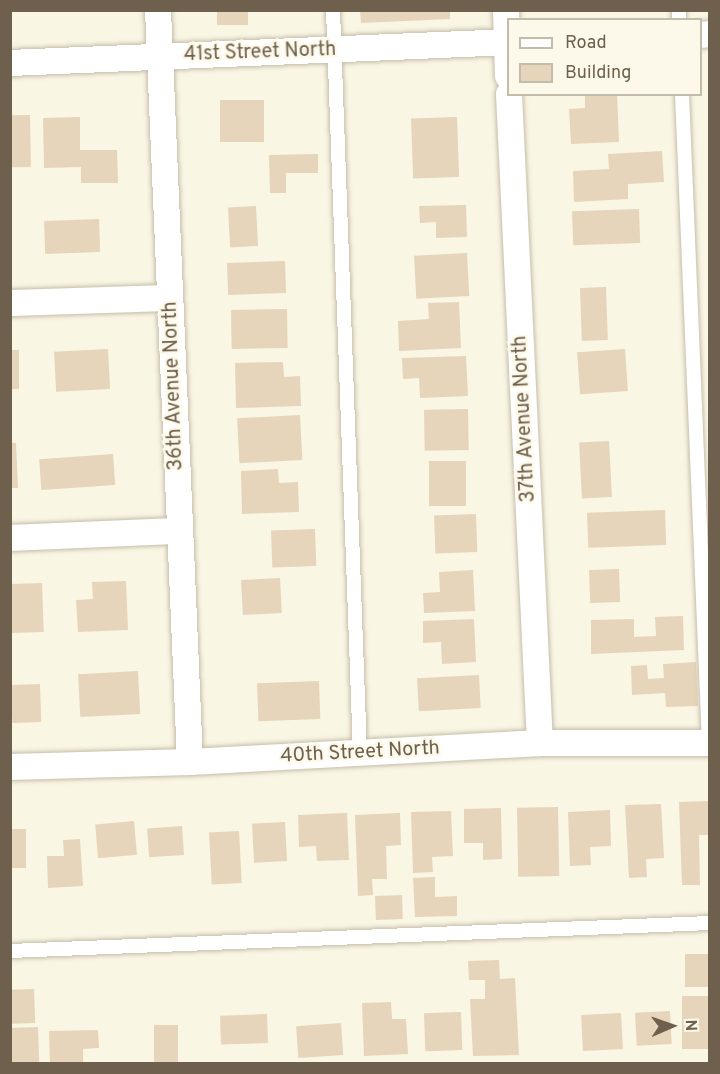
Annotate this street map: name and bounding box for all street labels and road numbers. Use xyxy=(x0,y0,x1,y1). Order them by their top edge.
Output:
street label: 41st Street North xyxy=(183,38,337,68)
street label: 36th Avenue North xyxy=(159,300,189,472)
street label: 37th Avenue North xyxy=(509,334,541,504)
street label: 40th Street North xyxy=(280,737,440,769)

